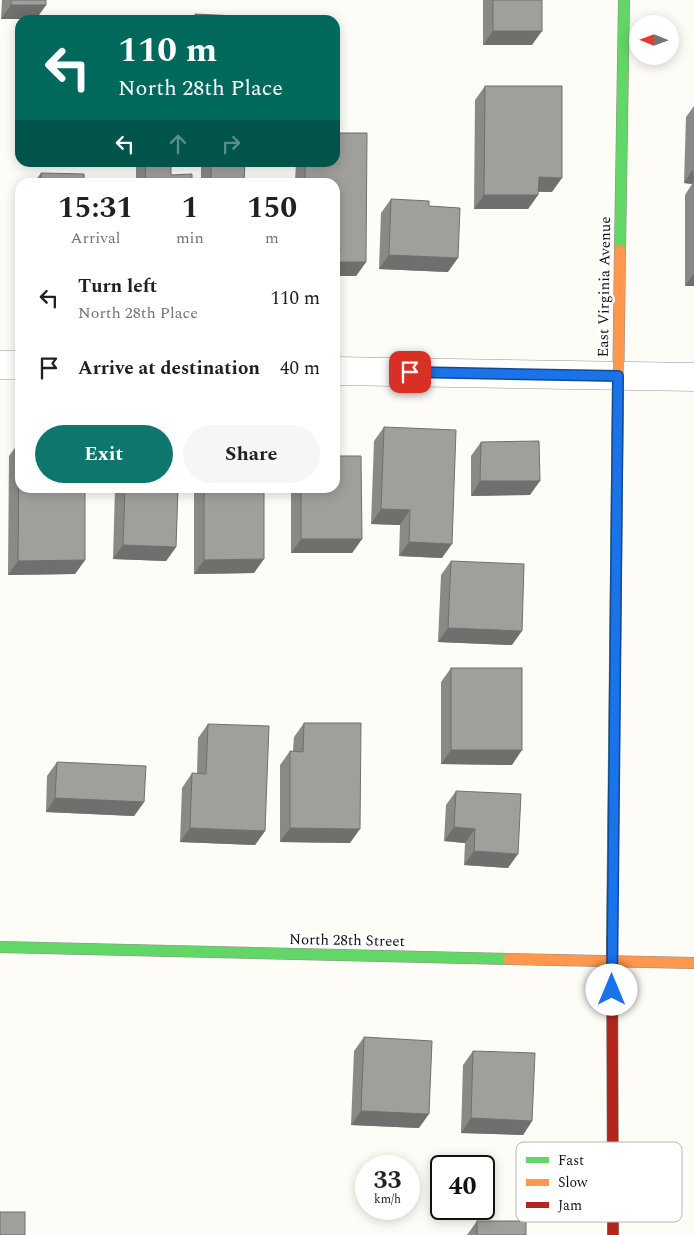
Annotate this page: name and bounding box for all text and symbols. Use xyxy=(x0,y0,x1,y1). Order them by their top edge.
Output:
north arrow xyxy=(629,15,679,65)
map controls xyxy=(629,15,679,65)
text: 110 m xyxy=(118,24,217,77)
icon: left xyxy=(35,35,100,100)
text: North 28th Place xyxy=(118,72,283,105)
icon: left xyxy=(111,130,139,158)
icon: ahead xyxy=(164,130,192,158)
icon: right xyxy=(217,130,245,158)
text: 15:31 xyxy=(58,185,133,231)
text: 1 xyxy=(181,185,198,231)
text: 150 xyxy=(247,185,297,231)
street label: East Virginia Avenue xyxy=(592,216,617,358)
text: Arrival xyxy=(71,226,120,250)
text: min xyxy=(176,226,204,250)
text: m xyxy=(265,226,279,250)
text: Turn left xyxy=(78,272,157,301)
icon: left xyxy=(35,284,63,312)
text: 110 m xyxy=(270,284,320,313)
text: North 28th Place xyxy=(78,301,198,325)
pin xyxy=(389,351,431,393)
icon: arrive xyxy=(35,354,63,382)
text: Arrive at destination xyxy=(78,354,260,383)
text: 40 m xyxy=(280,354,320,383)
icon: arrive xyxy=(396,358,424,386)
button: Exit xyxy=(35,425,173,483)
button: Share xyxy=(183,425,320,483)
street label: North 28th Street xyxy=(289,928,405,953)
position arrow xyxy=(585,963,637,1015)
legend xyxy=(516,1142,682,1222)
text: Fast xyxy=(558,1150,584,1171)
speed limit sign: 40 xyxy=(430,1155,495,1220)
text: 33 xyxy=(373,1162,402,1200)
text: Slow xyxy=(558,1172,588,1193)
text: km/h xyxy=(374,1190,401,1209)
text: Jam xyxy=(558,1195,582,1216)

